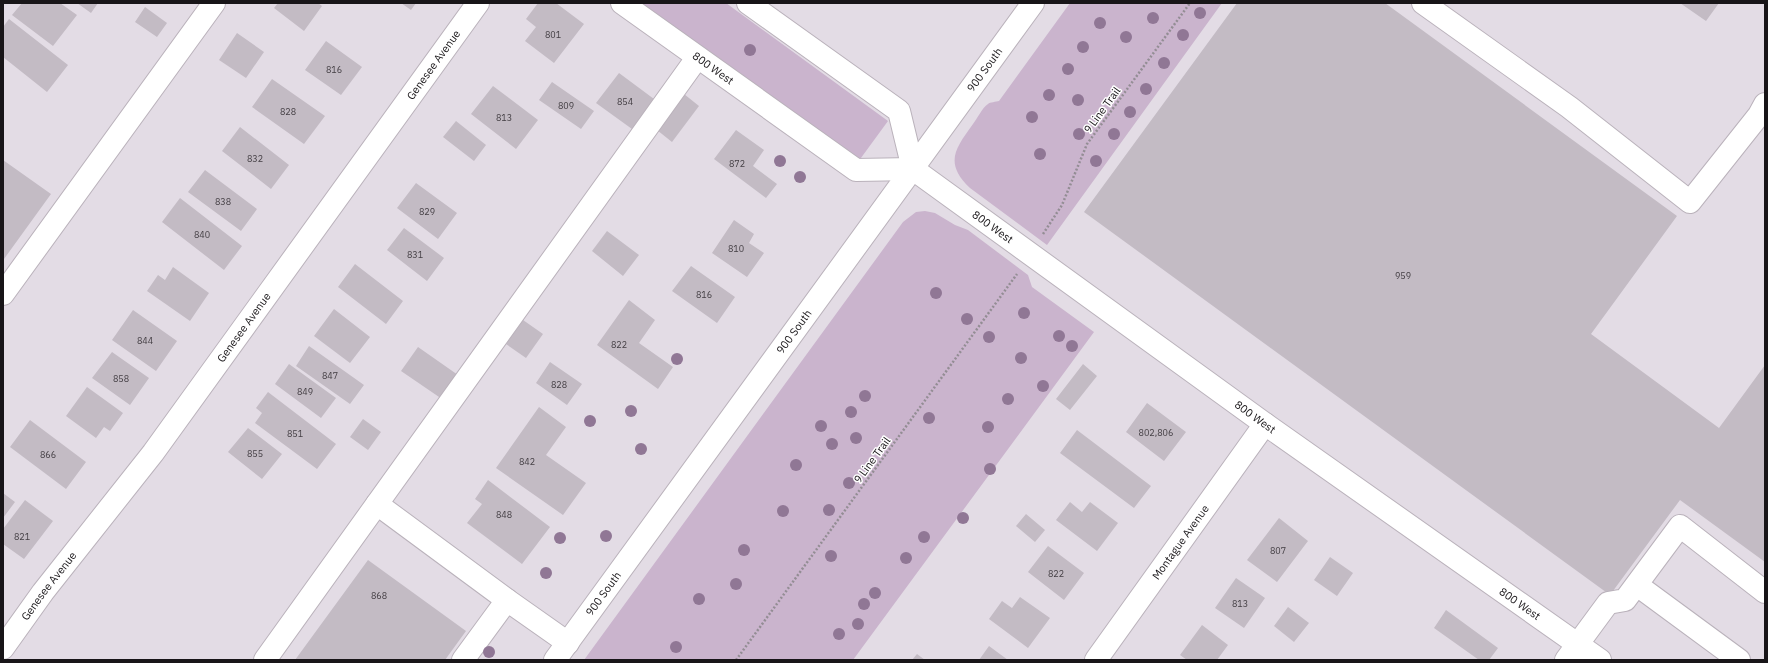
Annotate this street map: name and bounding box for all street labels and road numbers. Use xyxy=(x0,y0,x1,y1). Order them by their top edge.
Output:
street label: Genesee Avenue xyxy=(403,27,463,102)
street label: 900 South xyxy=(964,45,1005,95)
street label: 800 West xyxy=(690,49,737,88)
street label: 9 Line Trail xyxy=(1081,84,1123,136)
street label: 800 West xyxy=(970,207,1016,246)
street label: Genesee Avenue xyxy=(214,290,274,365)
street label: 900 South xyxy=(773,307,815,357)
street label: 800 West xyxy=(1232,397,1279,436)
street label: 9 Line Trail xyxy=(851,434,893,486)
street label: Montague Avenue xyxy=(1149,502,1212,582)
street label: Genesee Avenue xyxy=(18,549,79,623)
street label: 900 South xyxy=(582,569,624,619)
street label: 800 West xyxy=(1497,584,1543,623)

